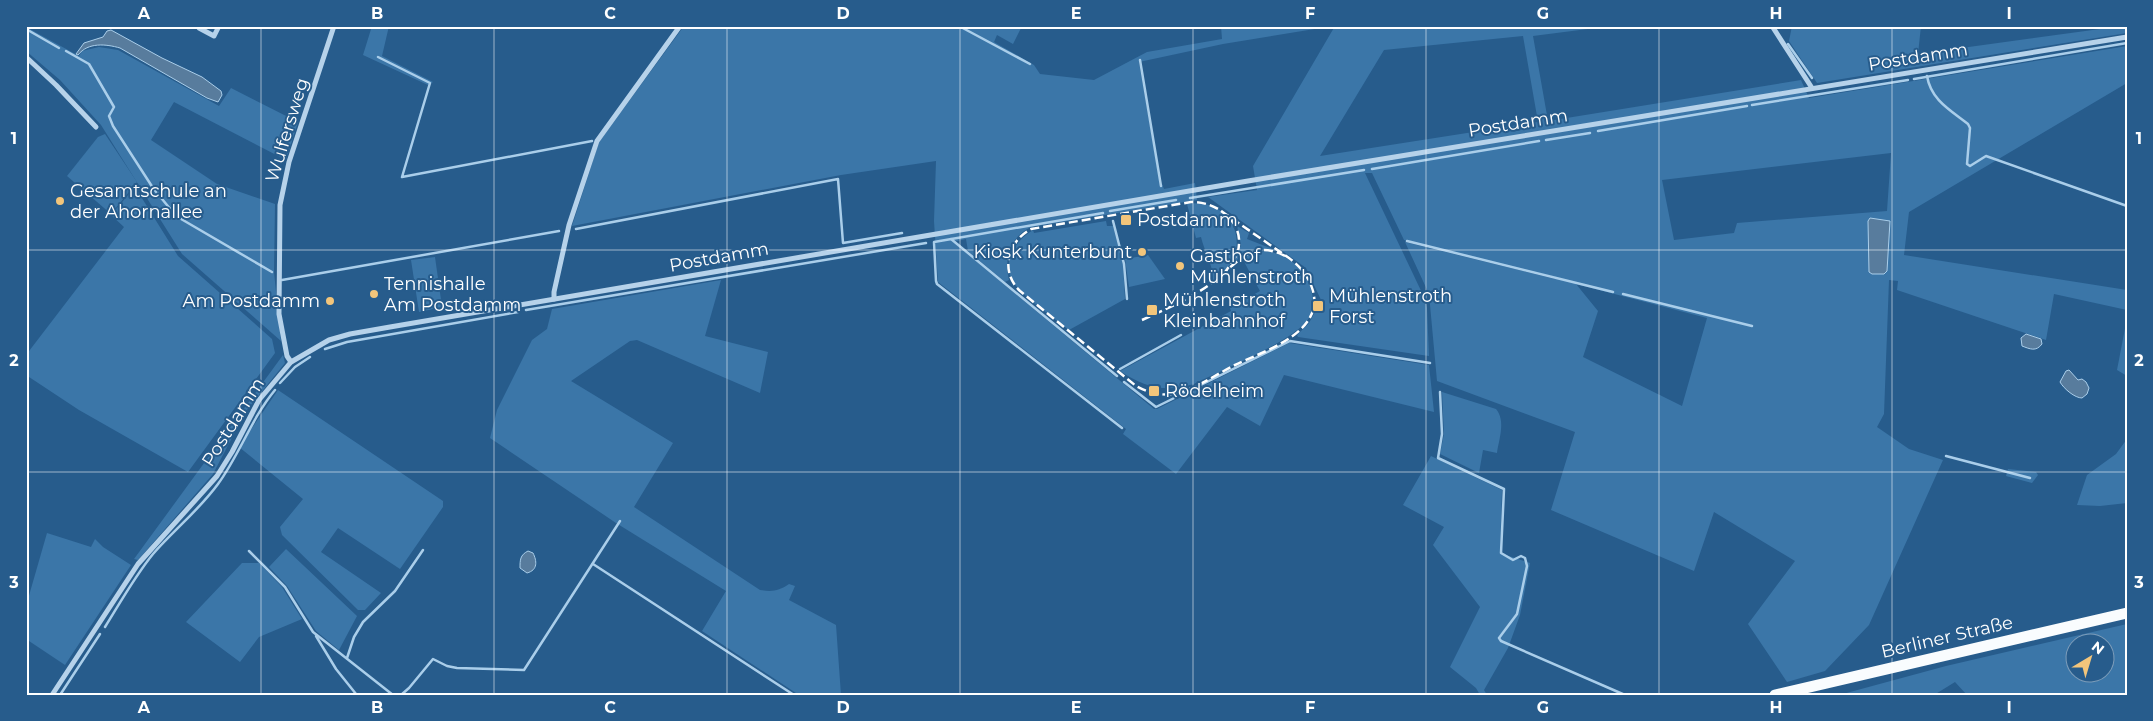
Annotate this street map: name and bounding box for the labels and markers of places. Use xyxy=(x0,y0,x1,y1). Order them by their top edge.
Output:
place label: Gesamtschule an der Ahornallee xyxy=(70,180,227,223)
marker: Gesamtschule an der Ahornallee xyxy=(54,195,66,207)
place label: Postdamm xyxy=(1137,209,1238,231)
marker: Postdamm xyxy=(1119,213,1133,227)
place label: Kiosk Kunterbunt xyxy=(973,241,1132,263)
place label: Gasthof Mühlenstroth xyxy=(1190,245,1313,288)
marker: Kiosk Kunterbunt xyxy=(1136,246,1148,258)
marker: Gasthof Mühlenstroth xyxy=(1174,260,1186,272)
place label: Tennishalle Am Postdamm xyxy=(384,273,521,316)
place label: Mühlenstroth Forst xyxy=(1329,285,1452,328)
marker: Tennishalle Am Postdamm xyxy=(368,288,380,300)
place label: Mühlenstroth Kleinbahnhof xyxy=(1163,289,1286,332)
place label: Am Postdamm xyxy=(183,290,320,312)
marker: Am Postdamm xyxy=(324,295,336,307)
marker: Mühlenstroth Forst xyxy=(1311,299,1325,313)
marker: Mühlenstroth Kleinbahnhof xyxy=(1145,303,1159,317)
place label: Rödelheim xyxy=(1165,380,1264,402)
marker: Rödelheim xyxy=(1147,384,1161,398)

